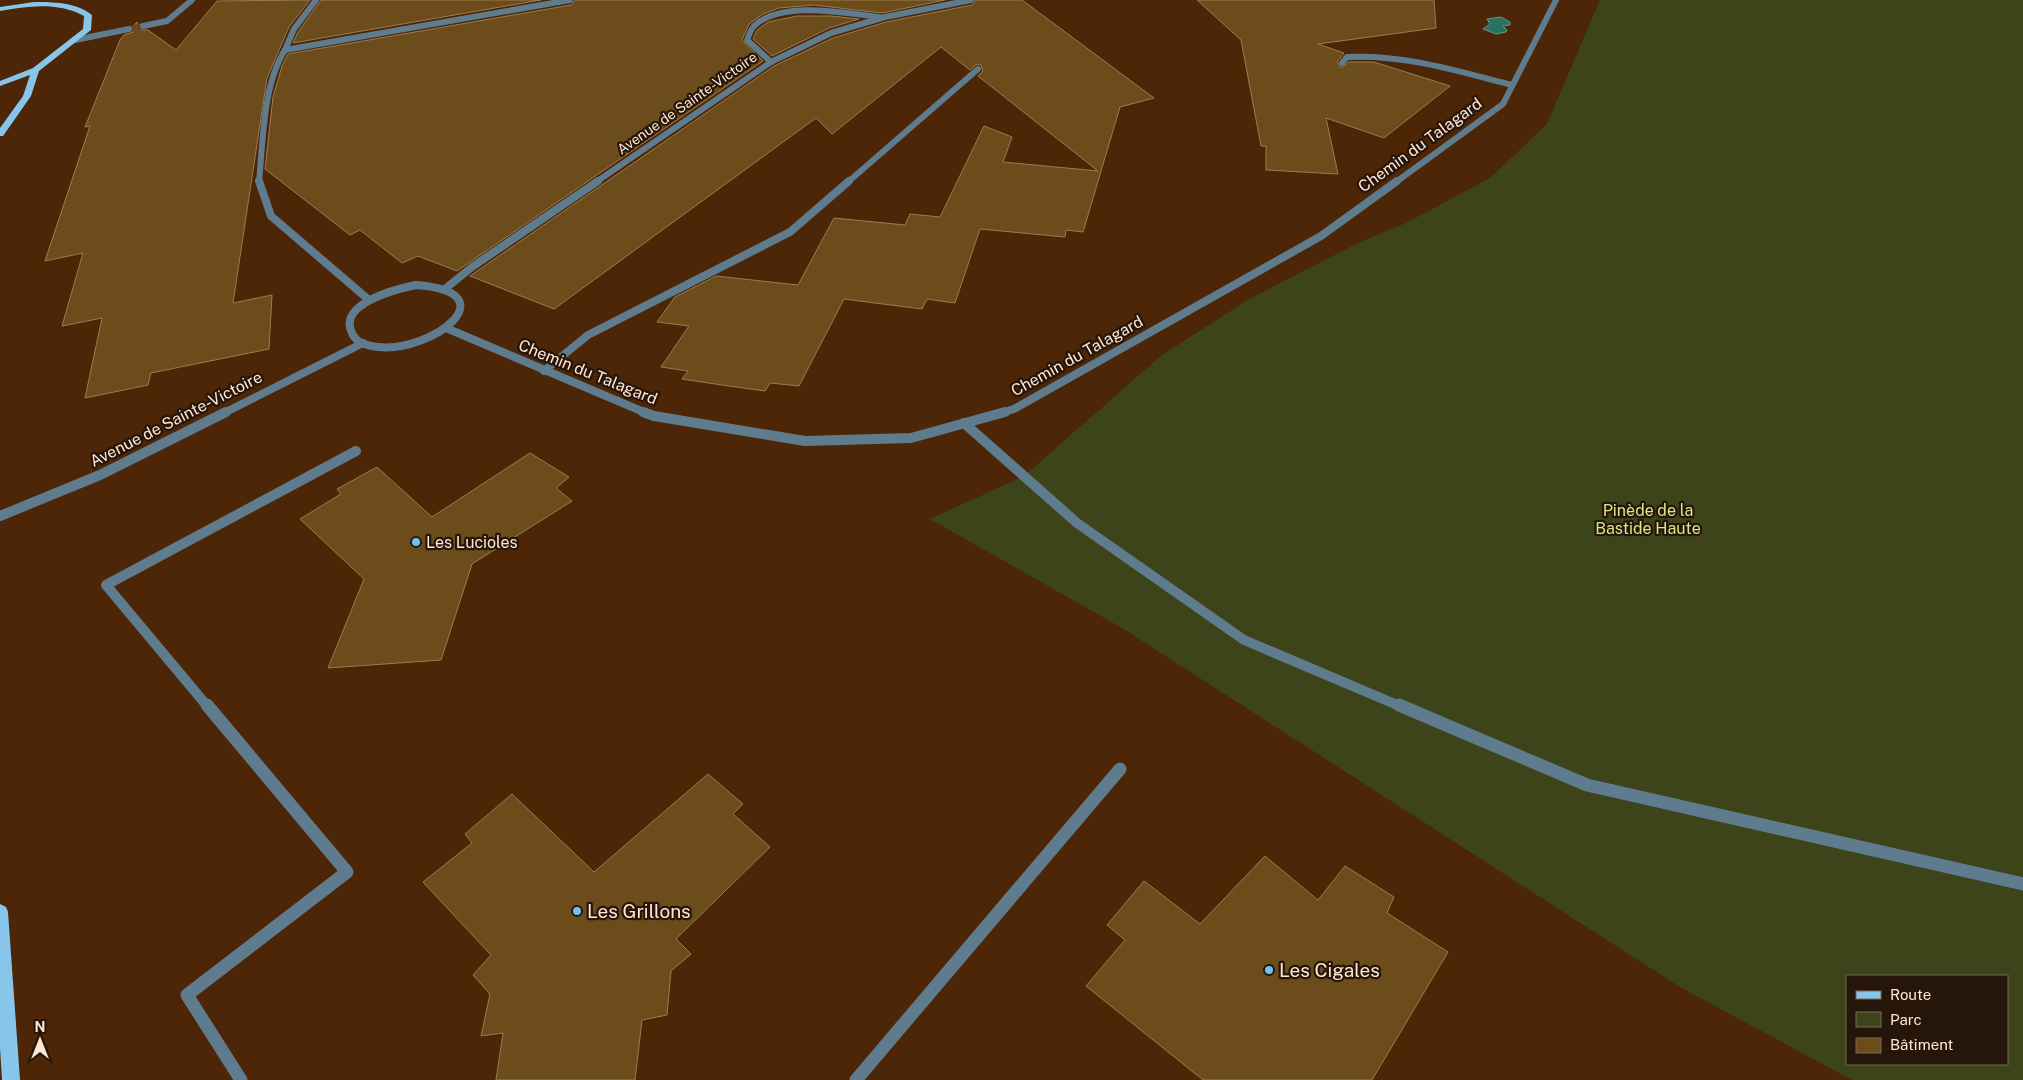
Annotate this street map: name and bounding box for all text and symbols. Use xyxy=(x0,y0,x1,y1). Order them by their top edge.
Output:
street label: Avenue de Sainte-Victoire xyxy=(614,49,760,157)
street label: Chemin du Talagard xyxy=(1355,94,1485,196)
street label: Chemin du Talagard xyxy=(1008,312,1146,400)
street label: Chemin du Talagard xyxy=(516,335,660,409)
street label: Avenue de Sainte-Victoire xyxy=(87,367,265,471)
park label: Pinède de la Bastide Haute xyxy=(1595,501,1701,538)
place label: Les Lucioles xyxy=(426,533,518,552)
marker: Les Lucioles xyxy=(410,536,422,548)
place label: Les Grillons xyxy=(587,900,691,922)
marker: Les Grillons xyxy=(571,905,583,917)
place label: Les Cigales xyxy=(1279,959,1380,981)
marker: Les Cigales xyxy=(1263,964,1275,976)
legend xyxy=(1846,975,2008,1065)
text: Route xyxy=(1890,986,1931,1003)
text: Parc xyxy=(1890,1011,1922,1028)
north arrow xyxy=(15,1015,65,1065)
text: N xyxy=(35,1019,45,1035)
text: Bâtiment xyxy=(1890,1036,1953,1053)

